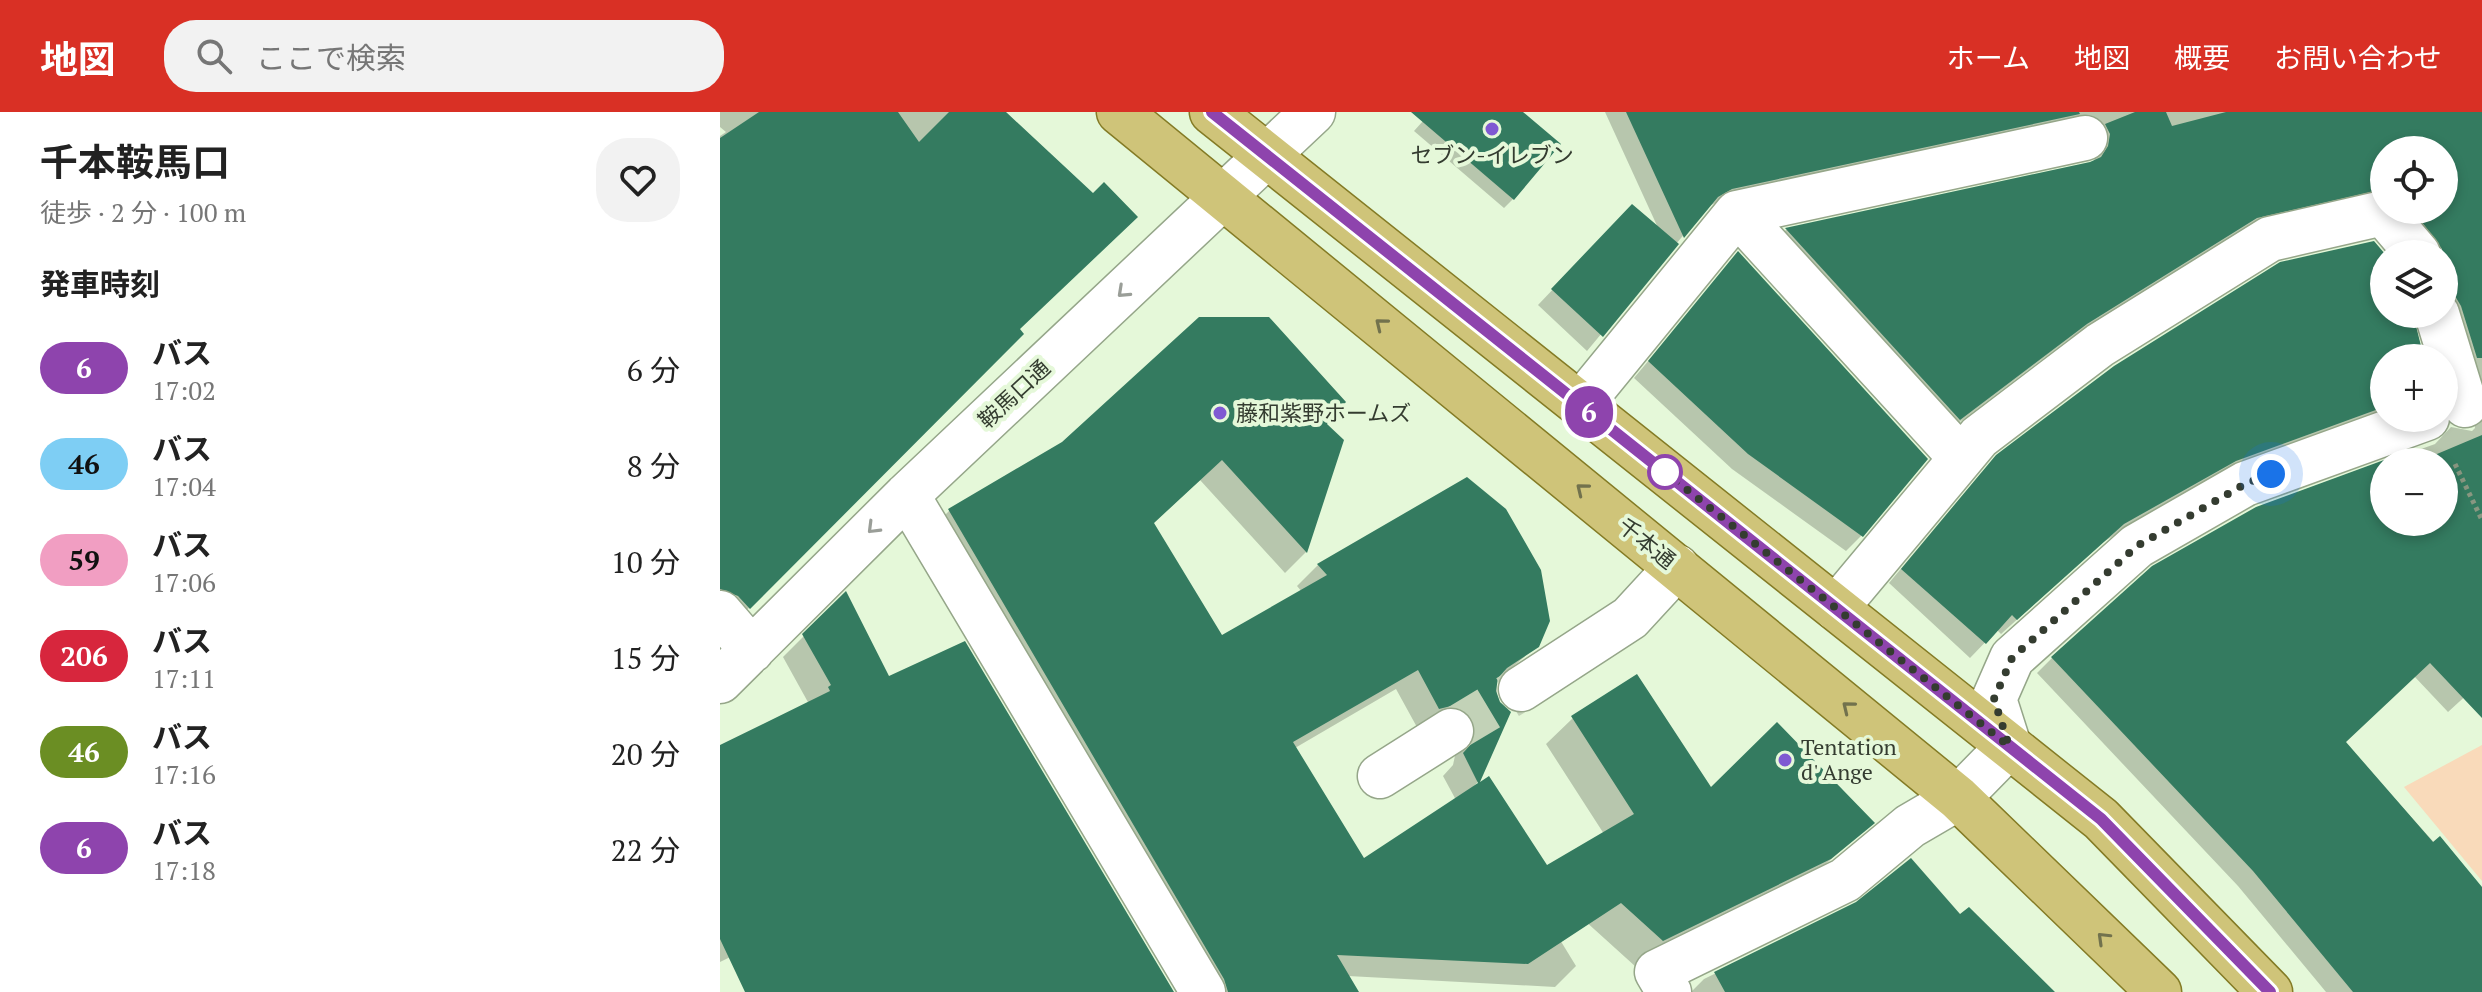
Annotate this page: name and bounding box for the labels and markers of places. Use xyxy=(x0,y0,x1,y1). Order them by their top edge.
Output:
marker: セブン-イレブン xyxy=(1483,120,1501,138)
place label: セブン-イレブン xyxy=(1410,140,1574,169)
place label: 藤和紫野ホームズ xyxy=(1236,398,1411,427)
marker: 藤和紫野ホームズ xyxy=(1211,404,1229,422)
unlabelled marker xyxy=(1648,455,1682,489)
place label: Tentation d' Ange xyxy=(1801,732,1897,786)
marker: Tentation d' Ange xyxy=(1776,751,1794,769)

